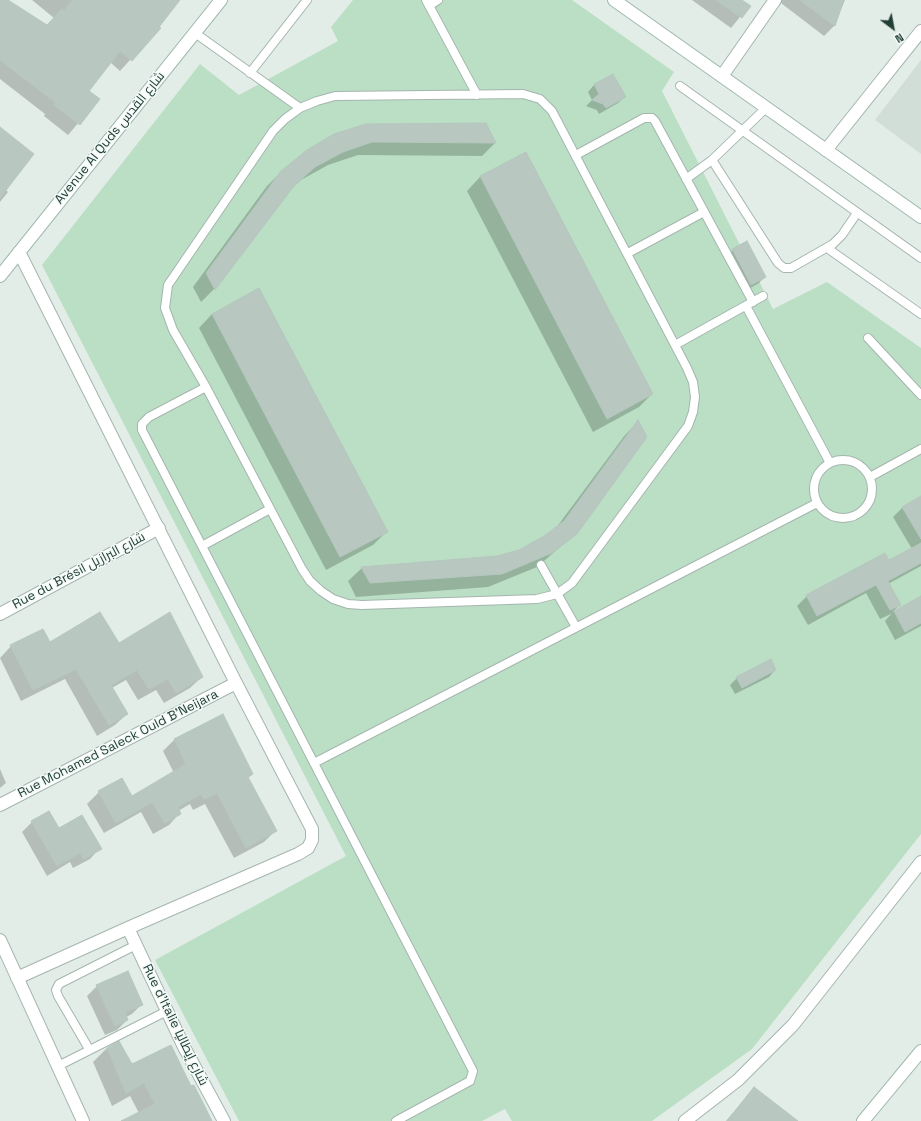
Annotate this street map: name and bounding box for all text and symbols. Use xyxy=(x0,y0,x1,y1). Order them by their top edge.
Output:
north arrow xyxy=(873,8,913,48)
text: N xyxy=(893,30,906,46)
street label: Avenue Al Quds شارع القدس xyxy=(52,69,168,207)
street label: Rue du Brésil شارع البرازيل xyxy=(10,529,148,613)
street label: Rue Mohamed Saleck Ould B'Neijara xyxy=(15,686,221,802)
street label: Rue d'Italie شارع إيطاليا xyxy=(139,962,211,1088)

